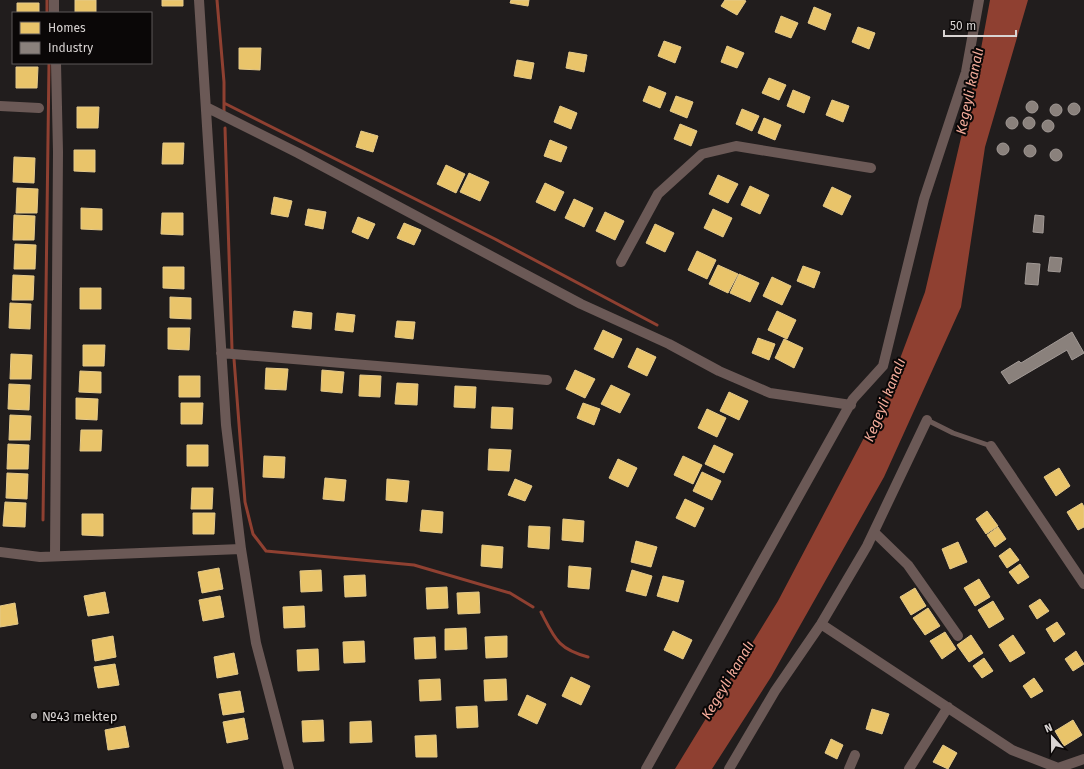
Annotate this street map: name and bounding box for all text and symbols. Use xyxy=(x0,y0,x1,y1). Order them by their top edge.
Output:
legend xyxy=(12,12,152,64)
scale bar xyxy=(944,12,1016,38)
text: 50 m xyxy=(950,19,976,33)
text: Homes xyxy=(48,21,86,35)
text: Industry xyxy=(48,41,93,55)
water label: Kegeyli kanalı xyxy=(952,46,988,136)
water label: Kegeyli kanalı xyxy=(861,356,909,444)
water label: Kegeyli kanalı xyxy=(698,638,758,722)
place label: №43 mektep xyxy=(42,709,117,724)
marker: №43 mektep xyxy=(29,711,39,721)
north arrow xyxy=(1032,717,1072,757)
text: N xyxy=(1043,721,1054,736)

